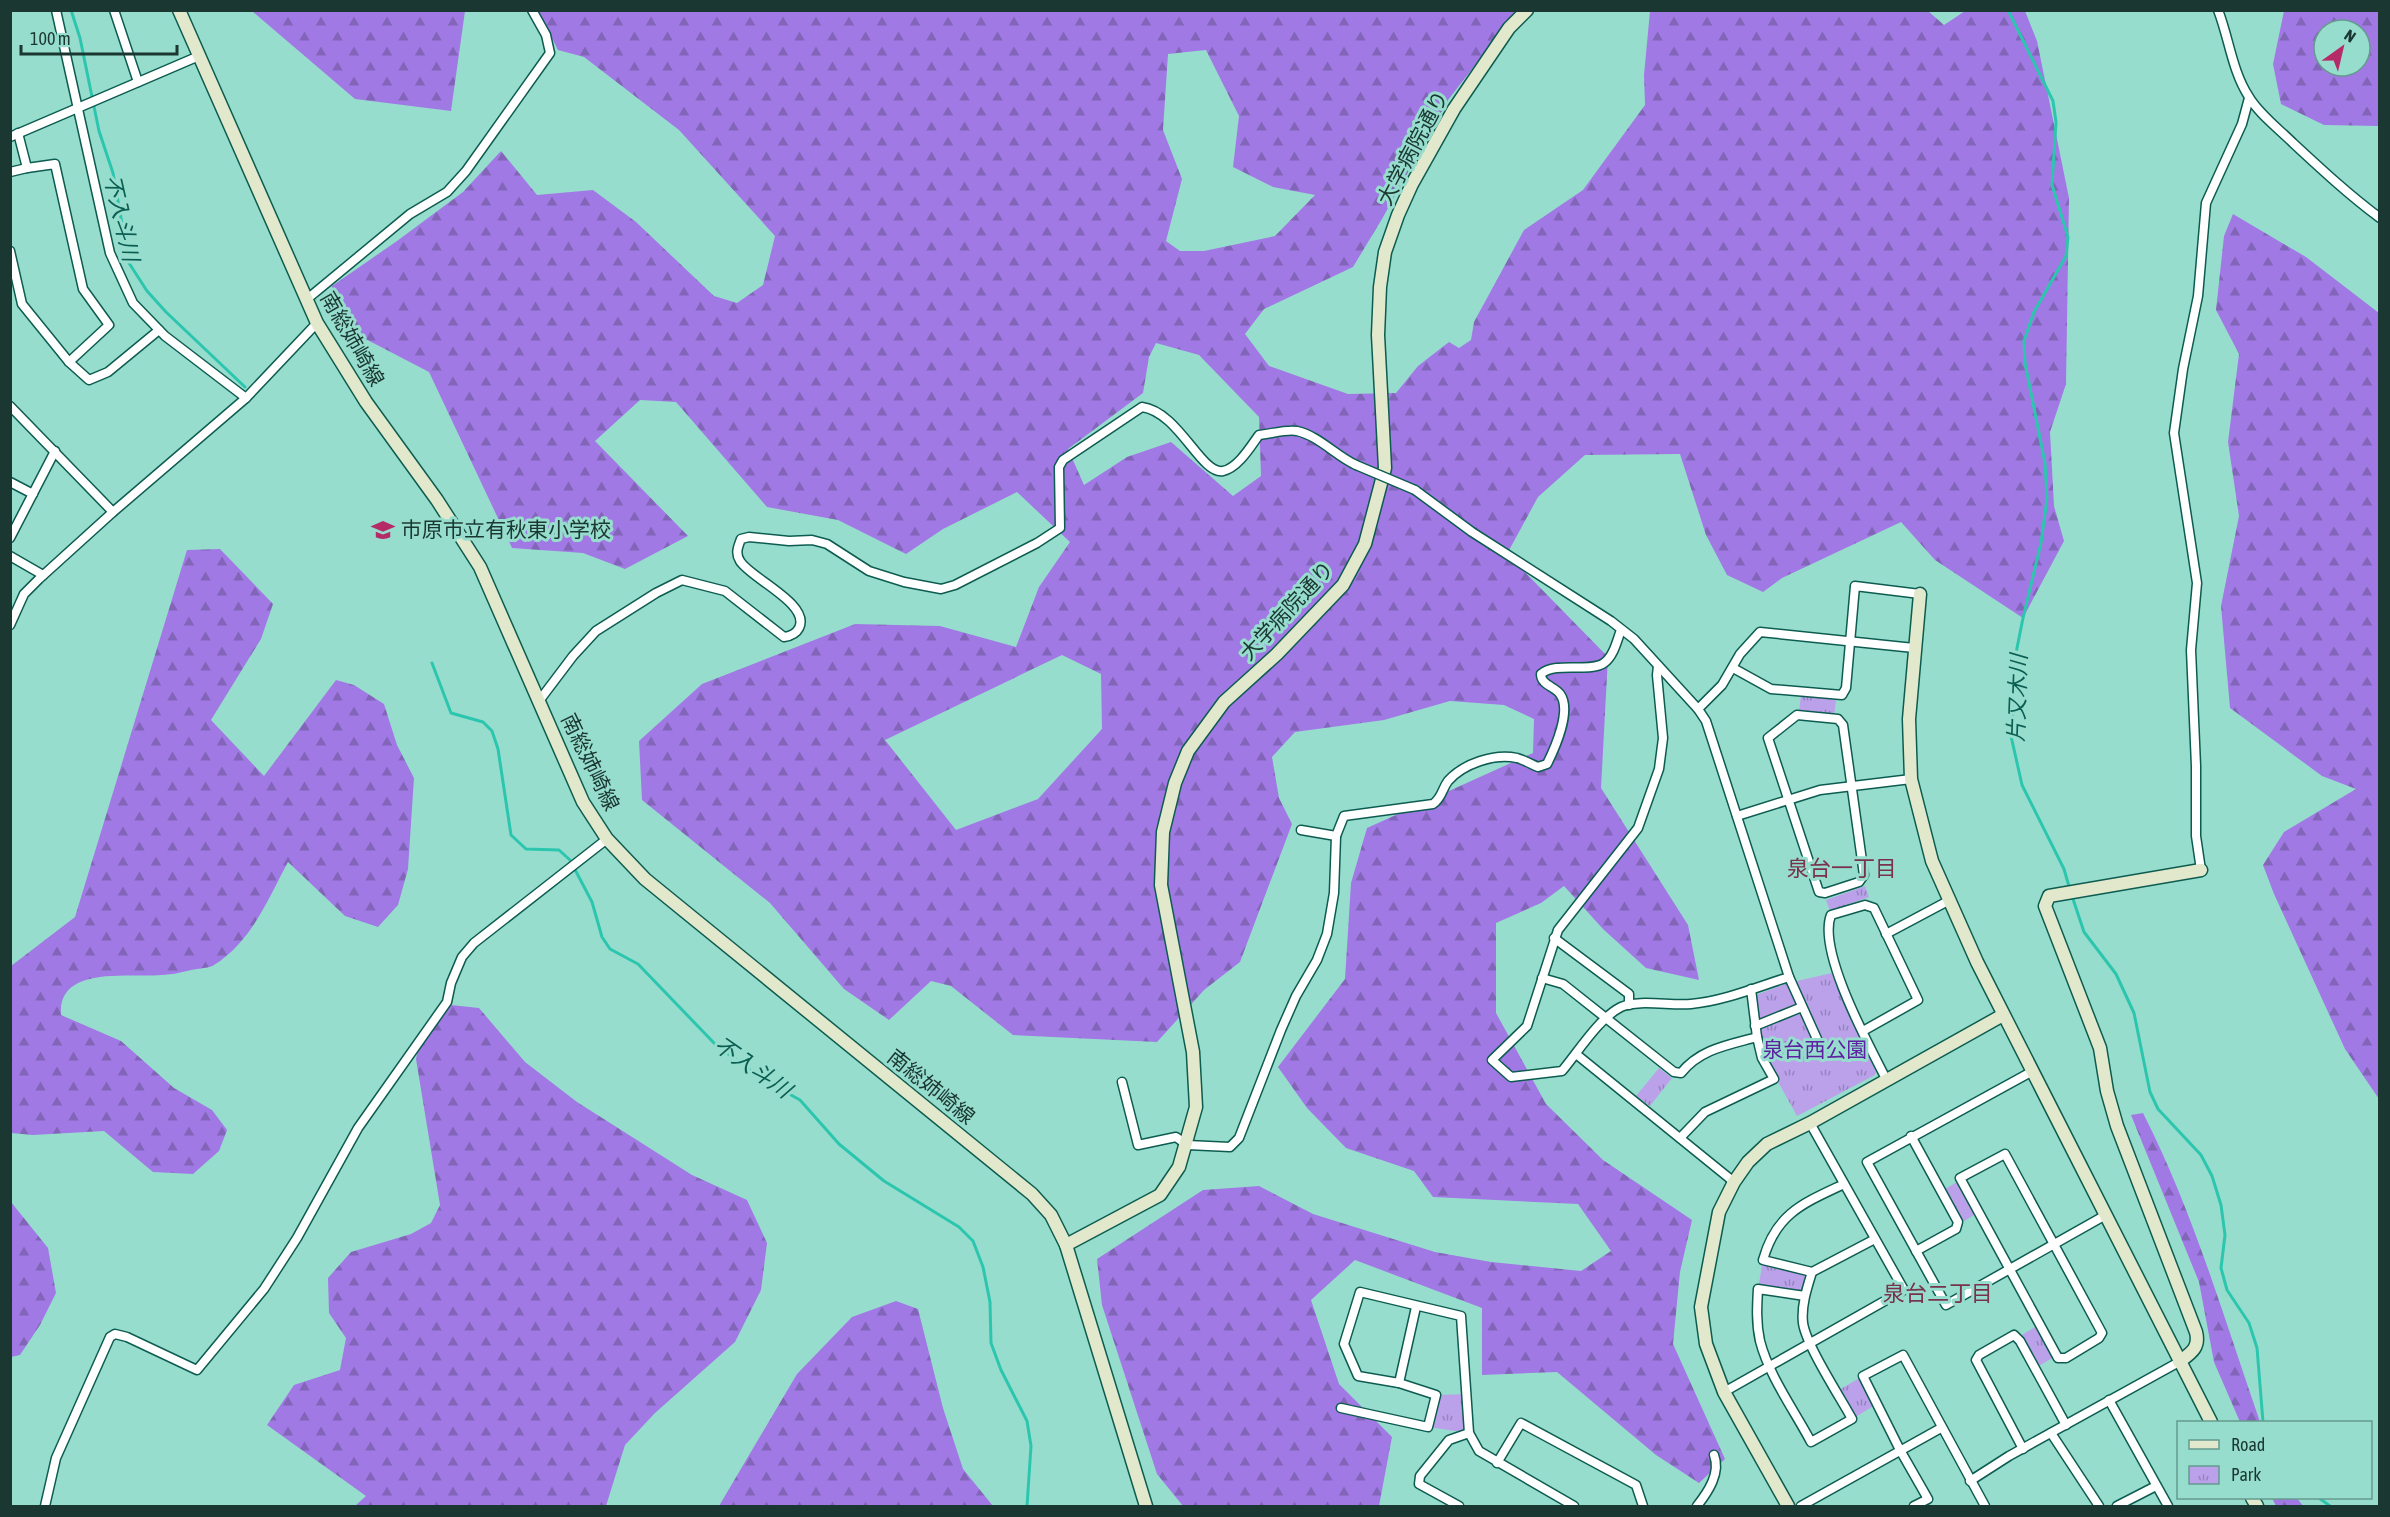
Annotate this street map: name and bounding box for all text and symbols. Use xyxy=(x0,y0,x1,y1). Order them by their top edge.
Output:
scale bar xyxy=(21,18,177,56)
north arrow xyxy=(2312,18,2372,78)
text: N xyxy=(2341,25,2359,46)
text: 100 m xyxy=(30,28,71,49)
street label: 大学病院通り xyxy=(1372,86,1452,209)
water label: 不入斗川 xyxy=(99,172,145,266)
street label: 南総姉崎線 xyxy=(316,287,390,390)
school or university icon: 市原市立有秋東小学校 xyxy=(370,517,396,543)
place label: 市原市立有秋東小学校 xyxy=(401,517,611,541)
street label: 大学病院通り xyxy=(1235,556,1338,665)
water label: 片又木川 xyxy=(2002,652,2032,742)
street label: 南総姉崎線 xyxy=(557,709,625,814)
district label: 泉台一丁目 xyxy=(1787,855,1897,881)
water label: 不入斗川 xyxy=(709,1031,798,1104)
park label: 泉台西公園 xyxy=(1763,1037,1868,1061)
street label: 南総姉崎線 xyxy=(883,1044,980,1129)
district label: 泉台二丁目 xyxy=(1883,1280,1993,1306)
legend xyxy=(2177,1421,2372,1499)
text: Road xyxy=(2231,1434,2265,1455)
text: Park xyxy=(2231,1464,2261,1485)

